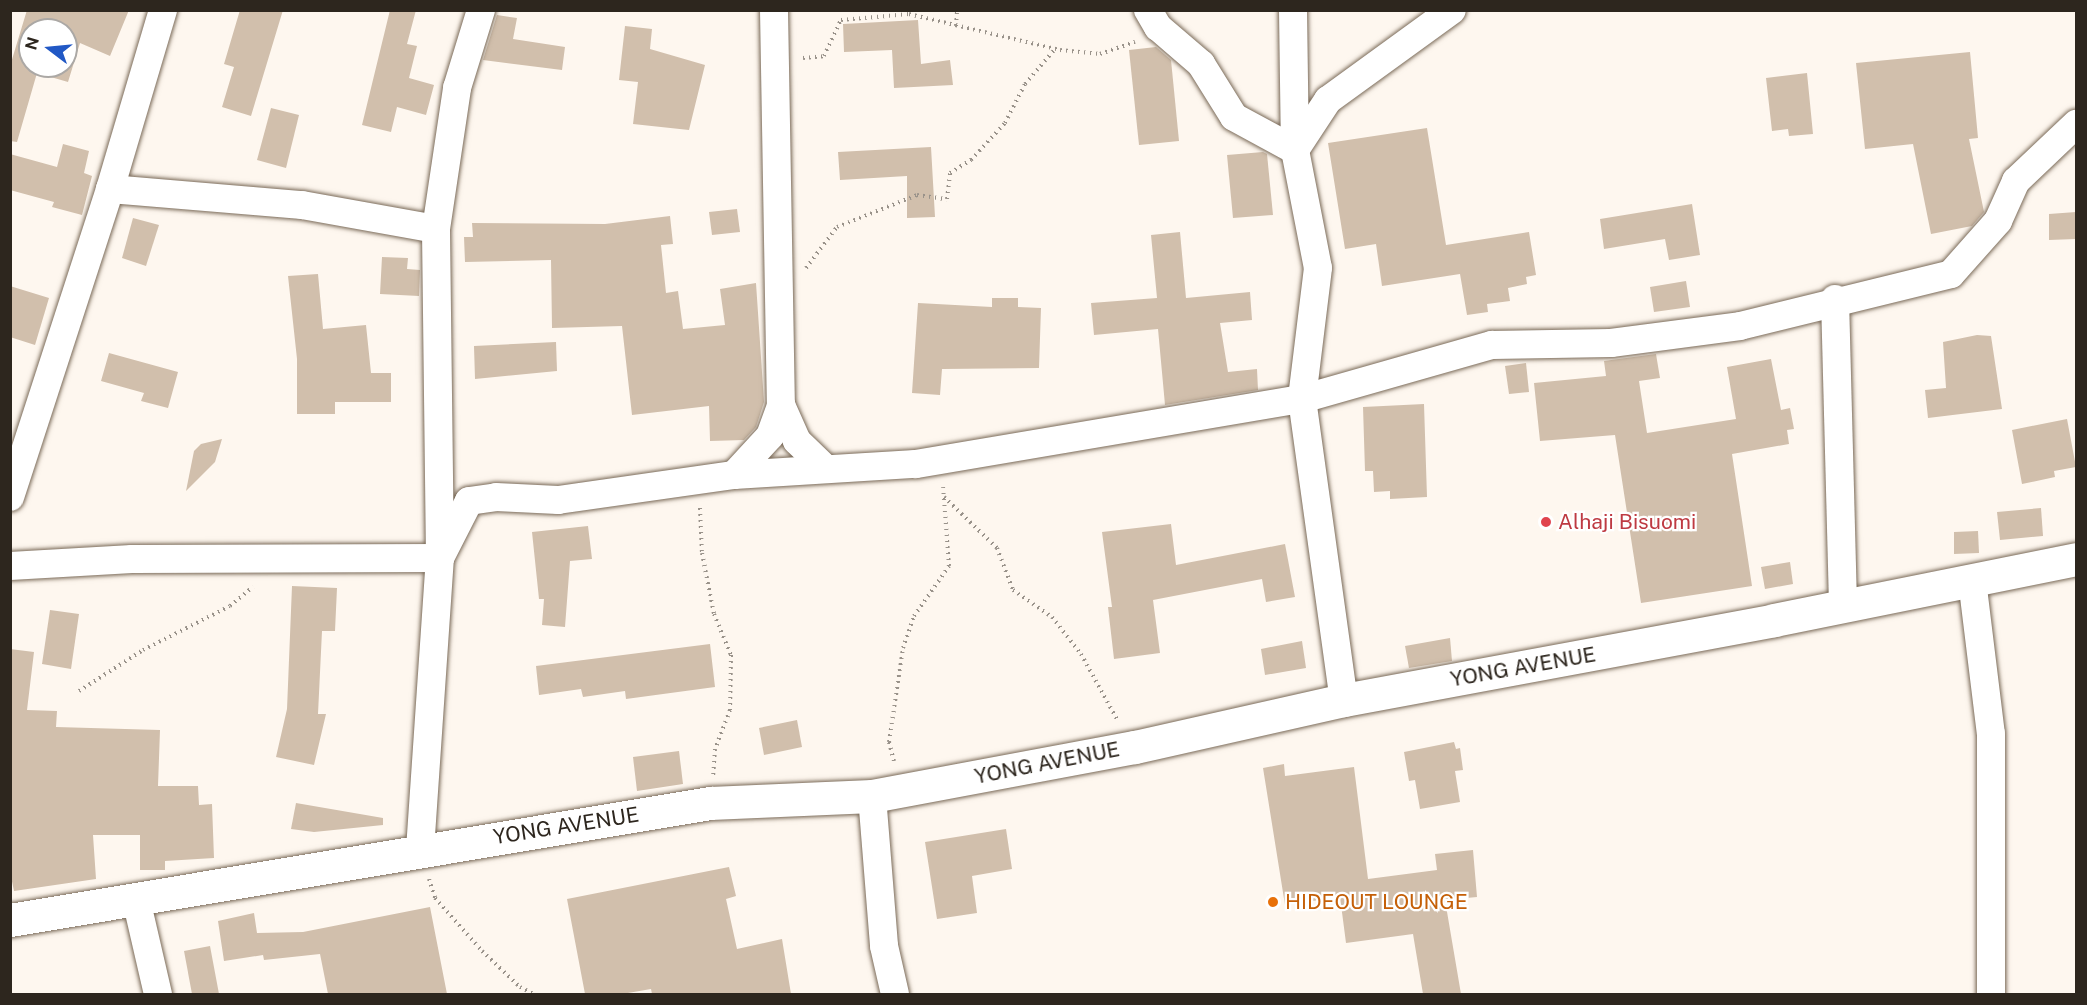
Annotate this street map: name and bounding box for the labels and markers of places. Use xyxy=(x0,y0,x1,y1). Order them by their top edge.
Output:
place label: Alhaji Bisuomi xyxy=(1558,509,1696,535)
marker: Alhaji Bisuomi xyxy=(1539,515,1553,529)
place label: HIDEOUT LOUNGE xyxy=(1285,889,1468,915)
marker: HIDEOUT LOUNGE xyxy=(1266,895,1280,909)

